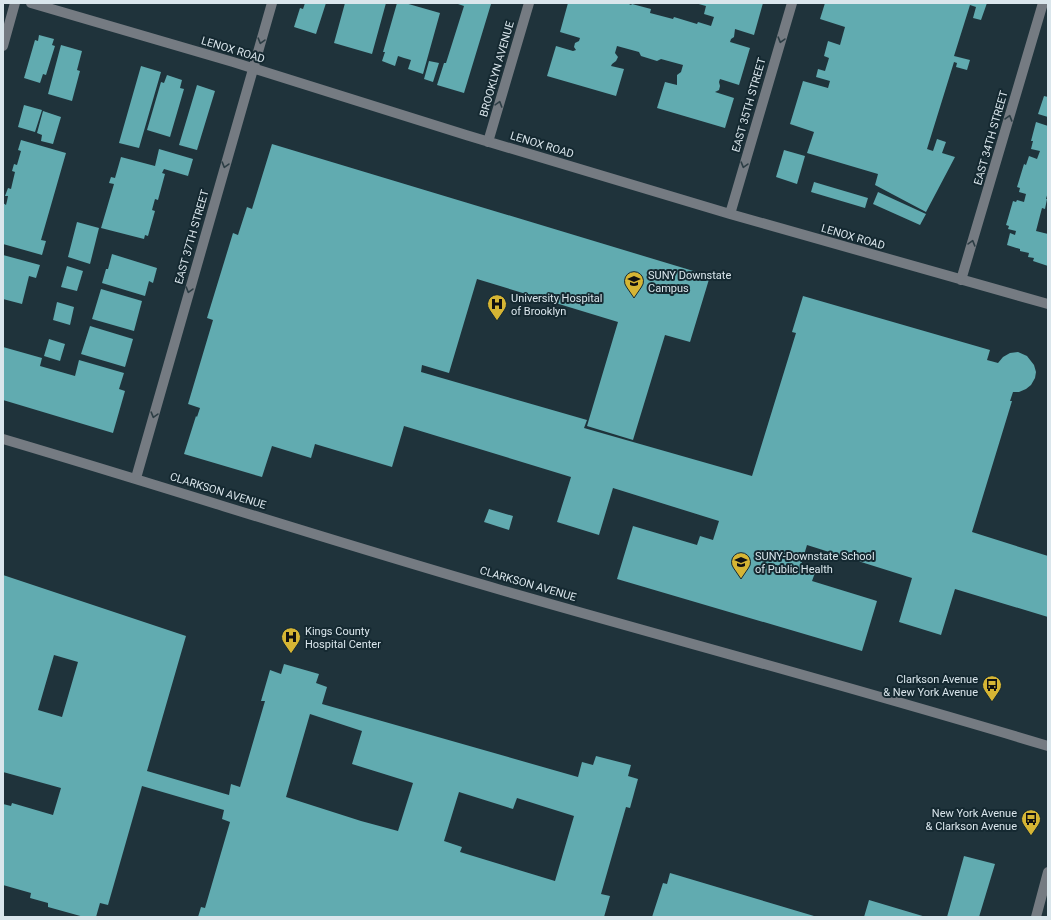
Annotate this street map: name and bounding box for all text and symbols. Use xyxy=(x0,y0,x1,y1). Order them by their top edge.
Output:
street label: BROOKLYN AVENUE xyxy=(477,20,517,118)
street label: LENOX ROAD xyxy=(200,34,266,66)
one-way arrow xyxy=(257,37,266,44)
one-way arrow xyxy=(777,37,786,44)
street label: EAST 35TH STREET xyxy=(729,56,769,154)
street label: EAST 34TH STREET xyxy=(971,89,1011,187)
one-way arrow xyxy=(494,101,503,108)
one-way arrow xyxy=(1004,115,1013,122)
street label: LENOX ROAD xyxy=(509,129,575,161)
one-way arrow xyxy=(740,161,749,168)
one-way arrow xyxy=(221,162,230,169)
street label: EAST 37TH STREET xyxy=(172,188,212,286)
street label: LENOX ROAD xyxy=(820,222,886,252)
one-way arrow xyxy=(967,239,976,246)
place label: SUNY Downstate Campus xyxy=(648,269,731,295)
school or university icon: SUNY Downstate Campus xyxy=(623,270,645,298)
one-way arrow xyxy=(185,287,194,294)
place label: University Hospital of Brooklyn xyxy=(511,292,603,318)
hospital icon: University Hospital of Brooklyn xyxy=(486,293,508,321)
one-way arrow xyxy=(150,412,158,419)
street label: CLARKSON AVENUE xyxy=(168,470,268,512)
place label: SUNY-Downstate School of Public Health xyxy=(755,550,875,576)
school or university icon: SUNY-Downstate School of Public Health xyxy=(730,551,752,579)
street label: CLARKSON AVENUE xyxy=(478,564,578,604)
place label: Kings County Hospital Center xyxy=(305,625,381,651)
hospital icon: Kings County Hospital Center xyxy=(280,626,302,654)
place label: Clarkson Avenue & New York Avenue xyxy=(883,673,978,699)
bus stop icon: Clarkson Avenue & New York Avenue xyxy=(981,674,1003,702)
place label: New York Avenue & Clarkson Avenue xyxy=(926,807,1017,833)
bus stop icon: New York Avenue & Clarkson Avenue xyxy=(1020,808,1042,836)

